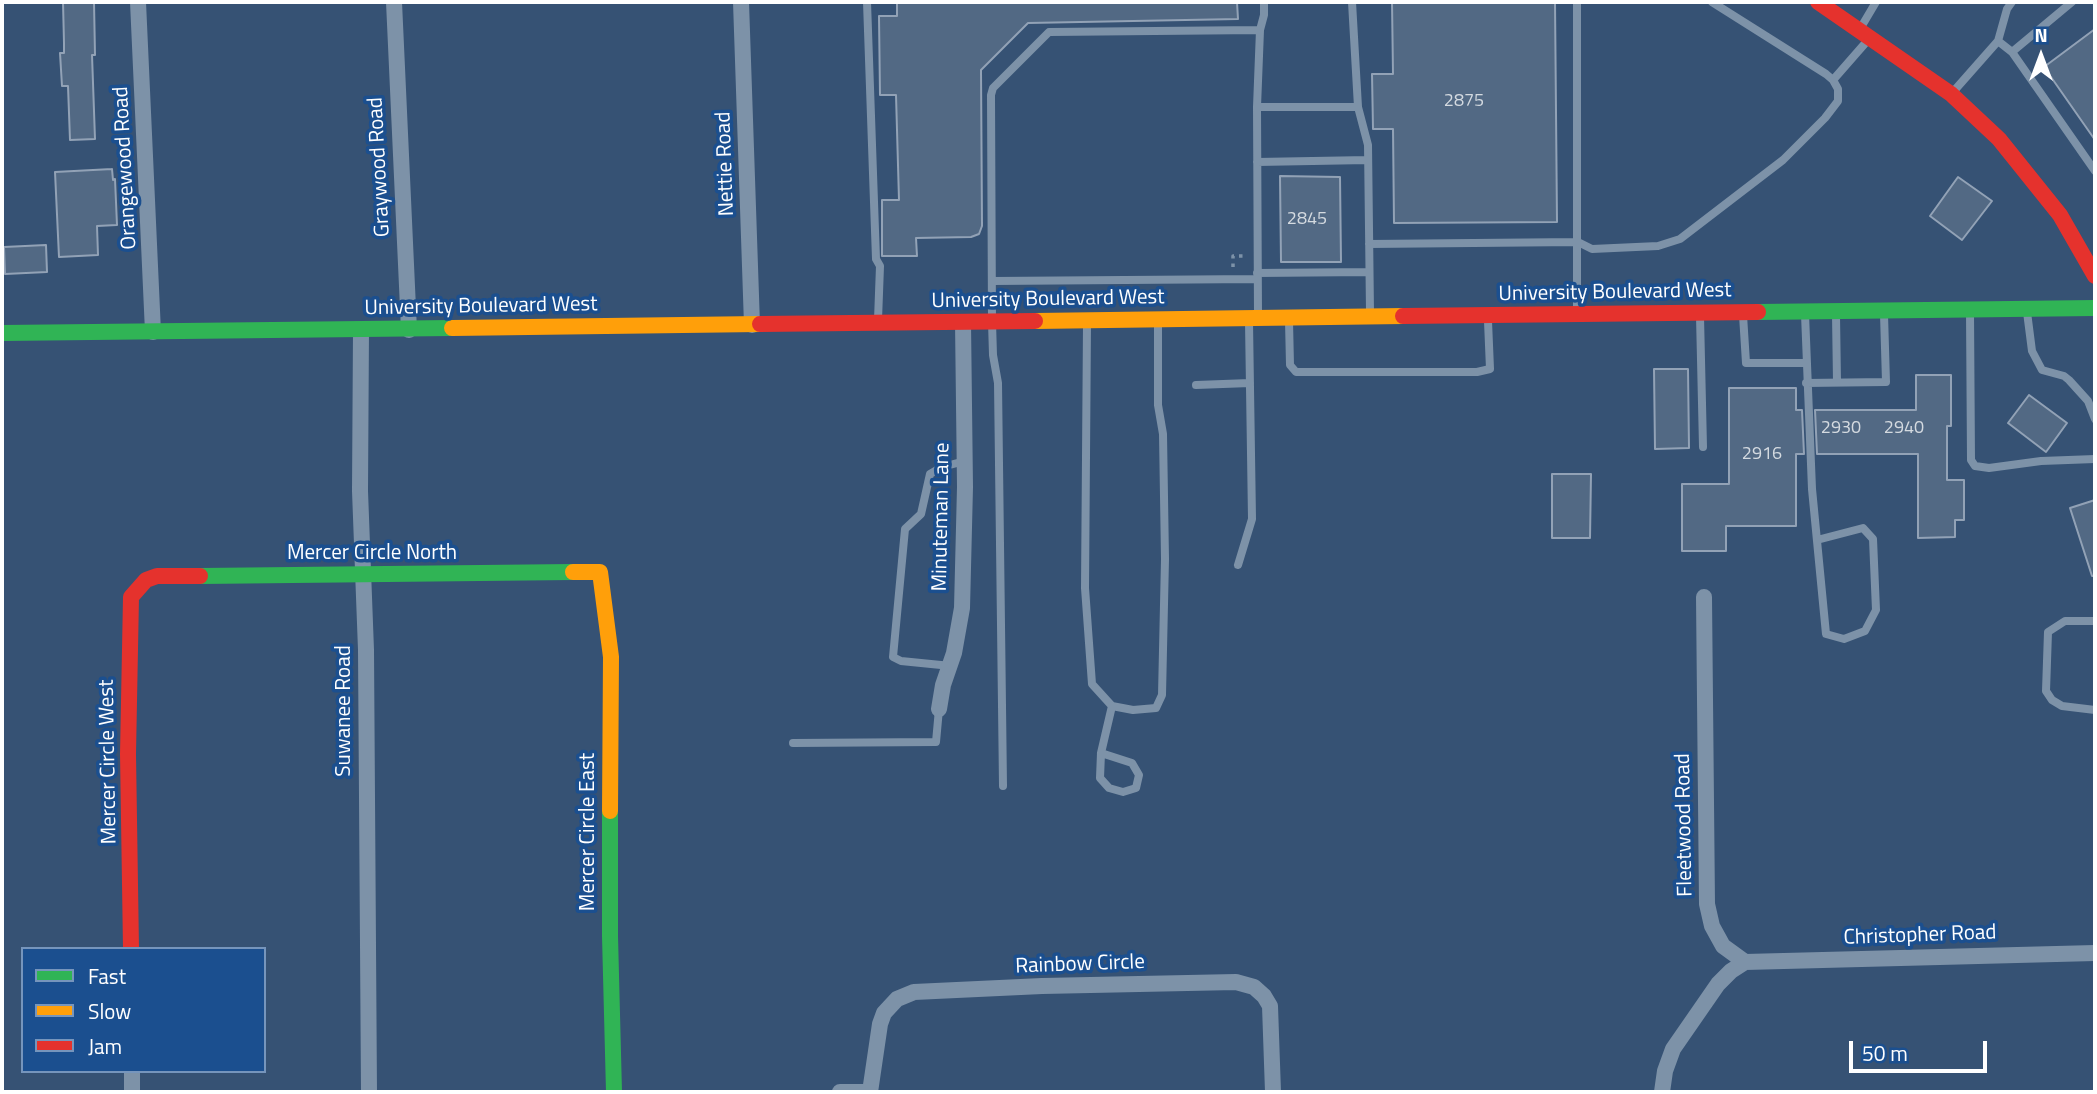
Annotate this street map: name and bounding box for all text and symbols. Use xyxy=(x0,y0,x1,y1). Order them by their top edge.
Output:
text: N xyxy=(2034,20,2048,49)
north arrow xyxy=(2006,21,2076,91)
street label: Orangewood Road xyxy=(109,86,143,250)
house number: 2875 xyxy=(1444,91,1484,113)
street label: Graywood Road xyxy=(364,96,396,238)
street label: Nettie Road xyxy=(712,111,740,217)
house number: 2845 xyxy=(1287,209,1327,231)
street label: University Boulevard West xyxy=(1498,278,1732,308)
street label: University Boulevard West xyxy=(931,285,1165,315)
street label: University Boulevard West xyxy=(364,292,598,322)
house number: 2930 xyxy=(1821,418,1861,440)
house number: 2940 xyxy=(1884,418,1924,440)
street label: Minuteman Lane xyxy=(928,442,956,592)
house number: 2916 xyxy=(1742,444,1782,466)
street label: Mercer Circle North xyxy=(287,541,457,567)
street label: Suwanee Road xyxy=(332,645,358,777)
street label: Mercer Circle West xyxy=(95,679,123,845)
street label: Mercer Circle East xyxy=(576,753,602,911)
street label: Fleetwood Road xyxy=(1671,753,1699,897)
street label: Christopher Road xyxy=(1843,921,1997,951)
legend xyxy=(21,947,266,1073)
street label: Rainbow Circle xyxy=(1015,950,1145,980)
text: Fast xyxy=(88,960,126,992)
text: Slow xyxy=(88,995,131,1027)
scale bar xyxy=(1852,1028,1990,1072)
text: Jam xyxy=(88,1030,122,1062)
text: 50 m xyxy=(1862,1037,1908,1069)

